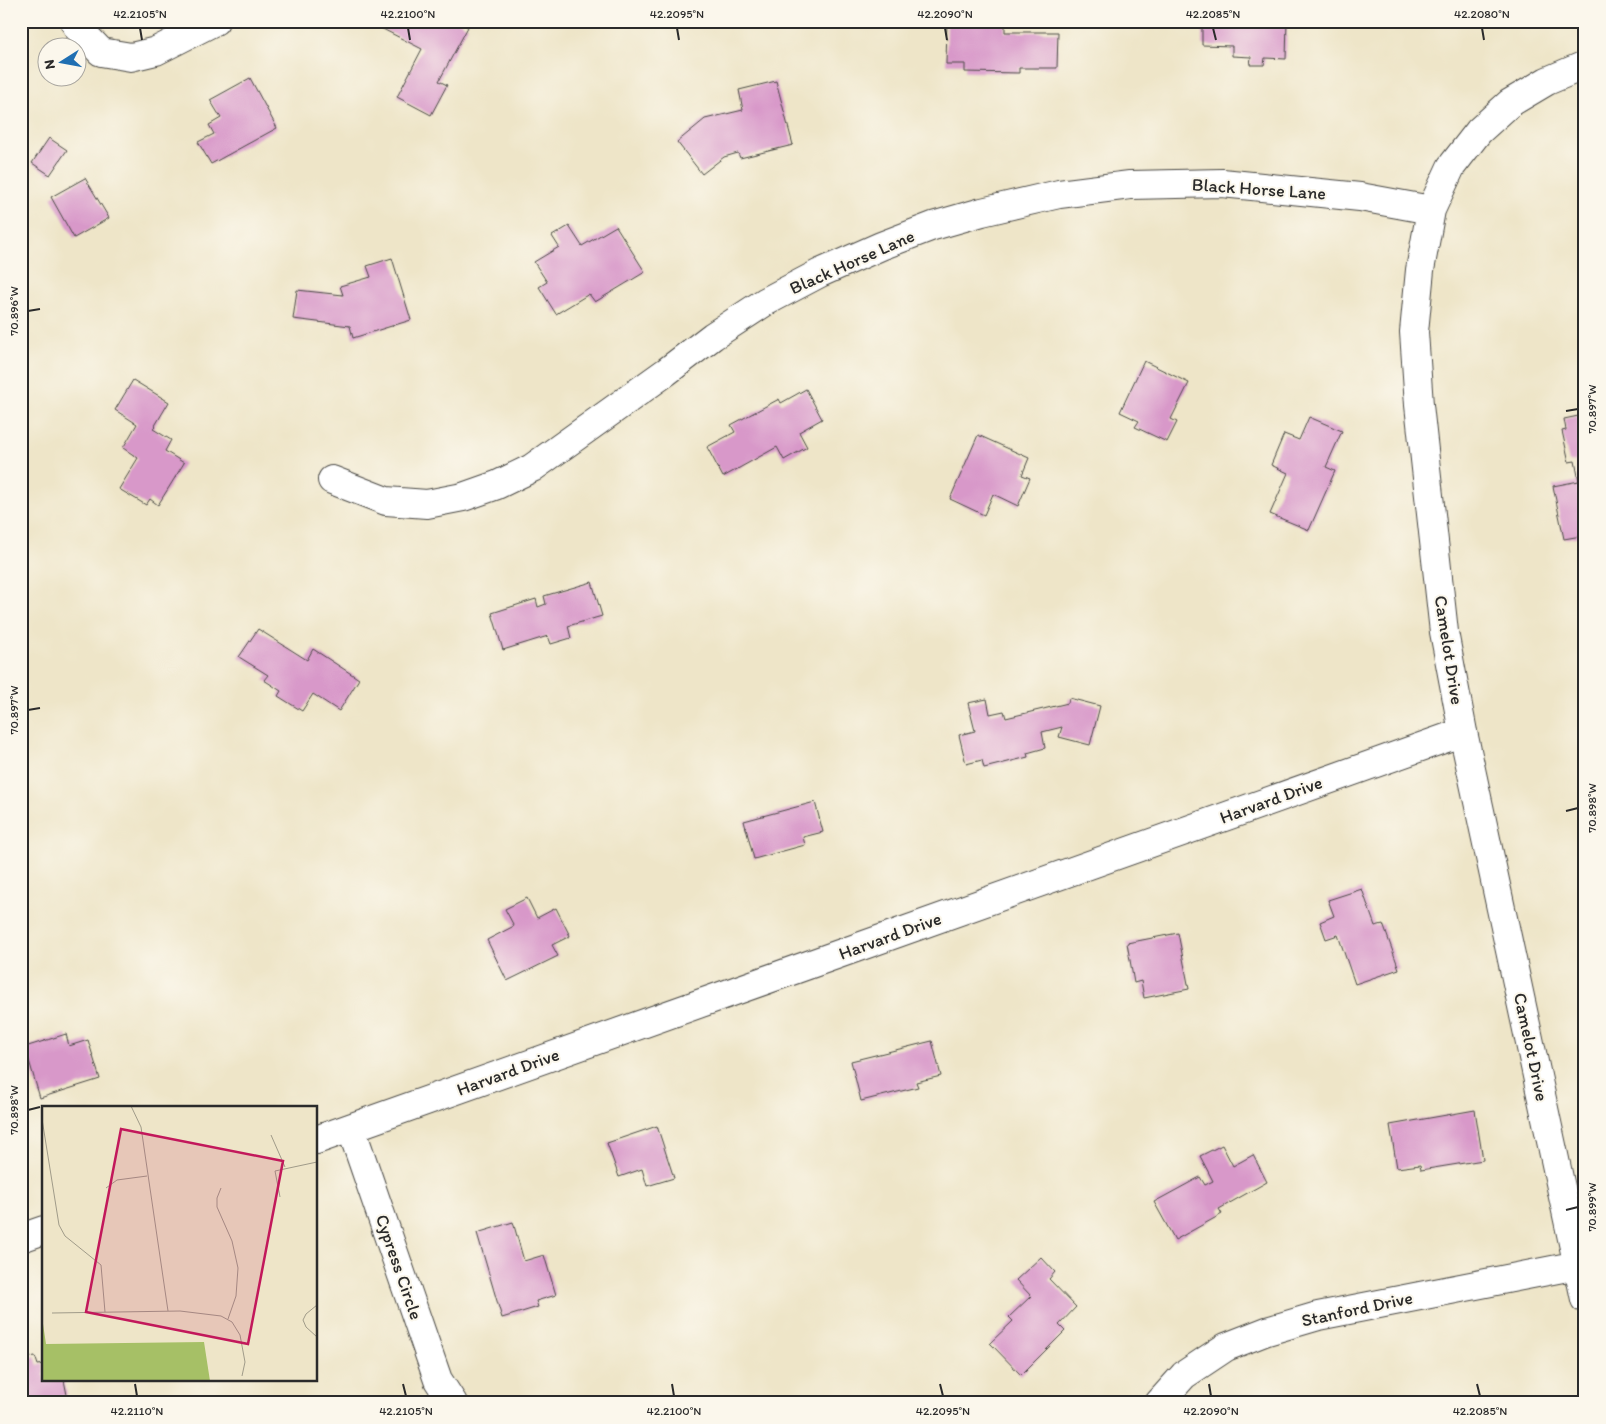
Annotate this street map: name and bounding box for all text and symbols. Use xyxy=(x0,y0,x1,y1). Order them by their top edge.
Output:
text: 42.2105°N xyxy=(113,7,167,21)
text: 42.2100°N xyxy=(381,7,435,21)
text: 42.2095°N xyxy=(650,7,704,21)
text: 42.2090°N xyxy=(917,7,973,21)
text: 42.2085°N xyxy=(1186,7,1240,21)
text: 42.2080°N xyxy=(1454,7,1510,21)
north arrow xyxy=(38,38,88,88)
text: N xyxy=(40,58,59,71)
street label: Black Horse Lane xyxy=(1191,173,1327,205)
street label: Black Horse Lane xyxy=(786,225,918,299)
text: 70.896°W xyxy=(7,286,21,336)
text: 70.897°W xyxy=(1585,385,1599,433)
street label: Camelot Drive xyxy=(1430,594,1468,706)
text: 70.897°W xyxy=(7,686,21,734)
street label: Harvard Drive xyxy=(1217,771,1325,829)
text: 70.898°W xyxy=(1585,783,1599,833)
street label: Harvard Drive xyxy=(836,907,944,965)
street label: Camelot Drive xyxy=(1509,991,1553,1103)
street label: Harvard Drive xyxy=(454,1043,562,1101)
text: 70.898°W xyxy=(7,1085,21,1135)
inset map xyxy=(42,1106,318,1382)
text: 70.899°W xyxy=(1585,1182,1599,1232)
street label: Cypress Circle xyxy=(371,1211,427,1323)
street label: Stanford Drive xyxy=(1299,1286,1415,1332)
text: 42.2110°N xyxy=(111,1404,163,1418)
text: 42.2105°N xyxy=(379,1404,433,1418)
text: 42.2100°N xyxy=(647,1404,701,1418)
text: 42.2095°N xyxy=(916,1404,970,1418)
text: 42.2090°N xyxy=(1183,1404,1239,1418)
text: 42.2085°N xyxy=(1453,1404,1507,1418)

